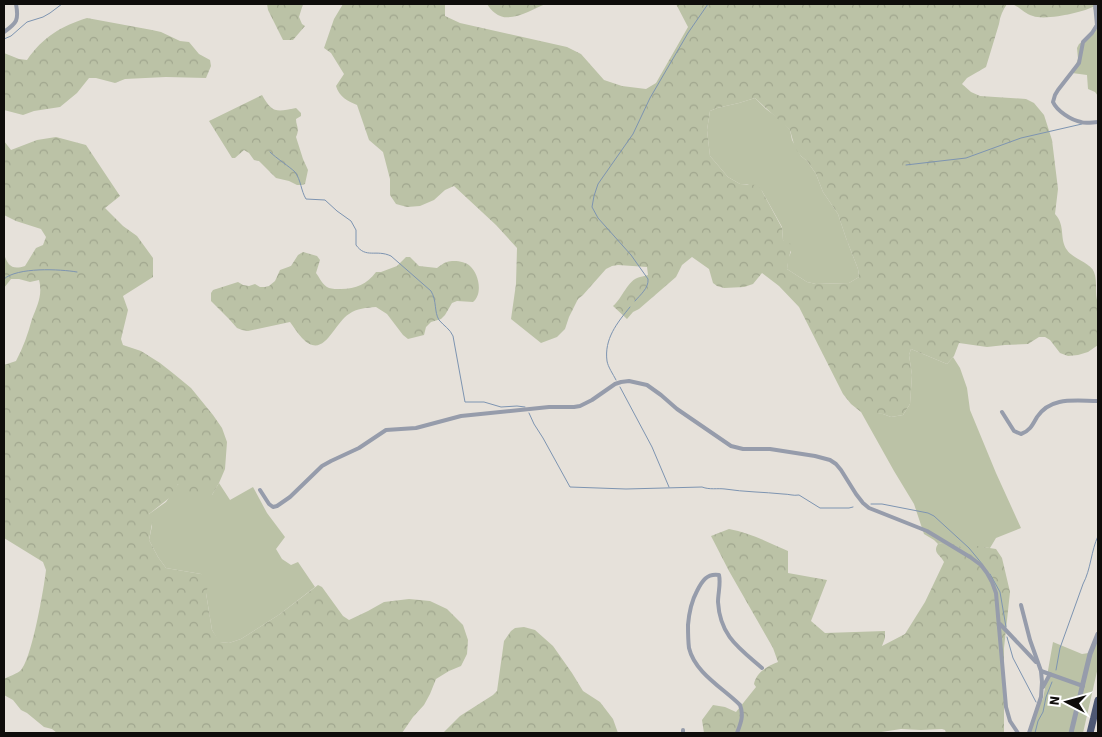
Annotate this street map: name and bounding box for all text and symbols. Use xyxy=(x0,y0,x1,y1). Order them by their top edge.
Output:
north arrow xyxy=(1042,677,1092,727)
text: N xyxy=(1045,695,1065,706)

